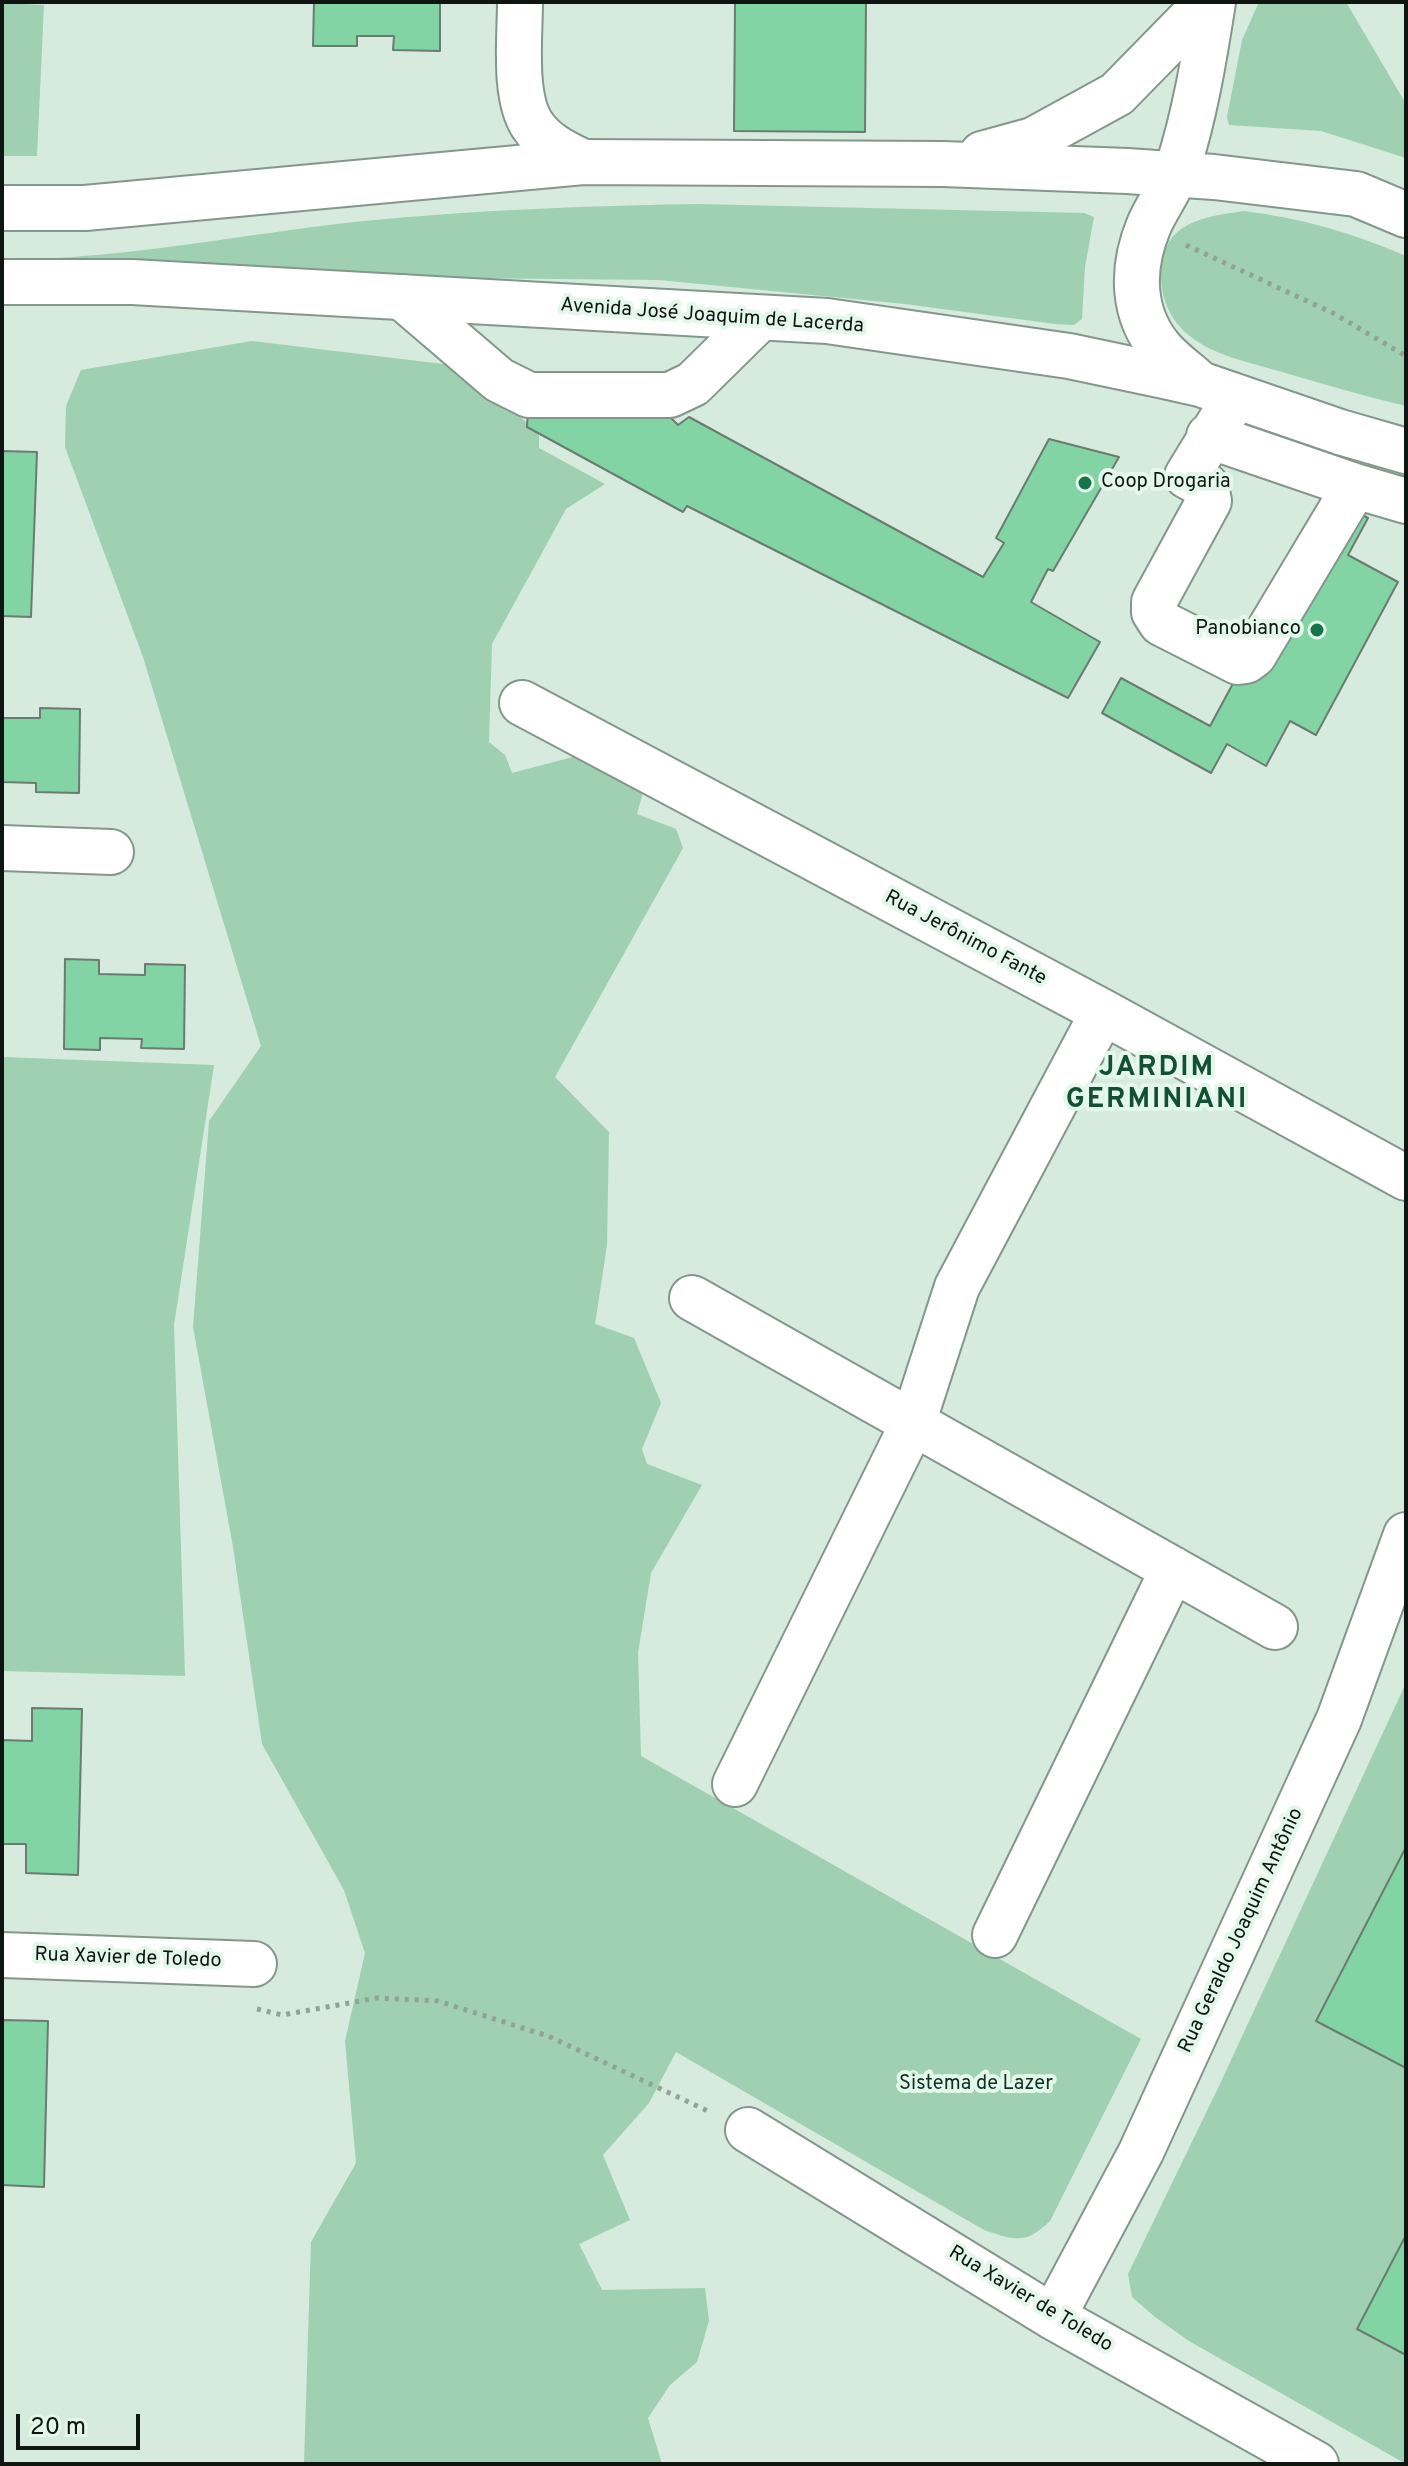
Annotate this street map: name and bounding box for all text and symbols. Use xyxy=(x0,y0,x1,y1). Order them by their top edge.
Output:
street label: Avenida José Joaquim de Lacerda xyxy=(559,294,865,340)
place label: Coop Drogaria xyxy=(1101,471,1231,495)
marker: Coop Drogaria xyxy=(1076,474,1094,492)
place label: Panobianco xyxy=(1195,618,1301,642)
marker: Panobianco xyxy=(1308,621,1326,639)
street label: Rua Jerônimo Fante xyxy=(880,886,1050,992)
district label: JARDIM GERMINIANI xyxy=(1066,1052,1248,1118)
street label: Rua Geraldo Joaquim Antônio xyxy=(1175,1805,1309,2057)
street label: Rua Xavier de Toledo xyxy=(34,1944,222,1974)
park label: Sistema de Lazer xyxy=(899,2073,1053,2097)
street label: Rua Xavier de Toledo xyxy=(944,2242,1116,2358)
scale bar xyxy=(20,2398,144,2448)
text: 20 m xyxy=(30,2413,86,2443)

